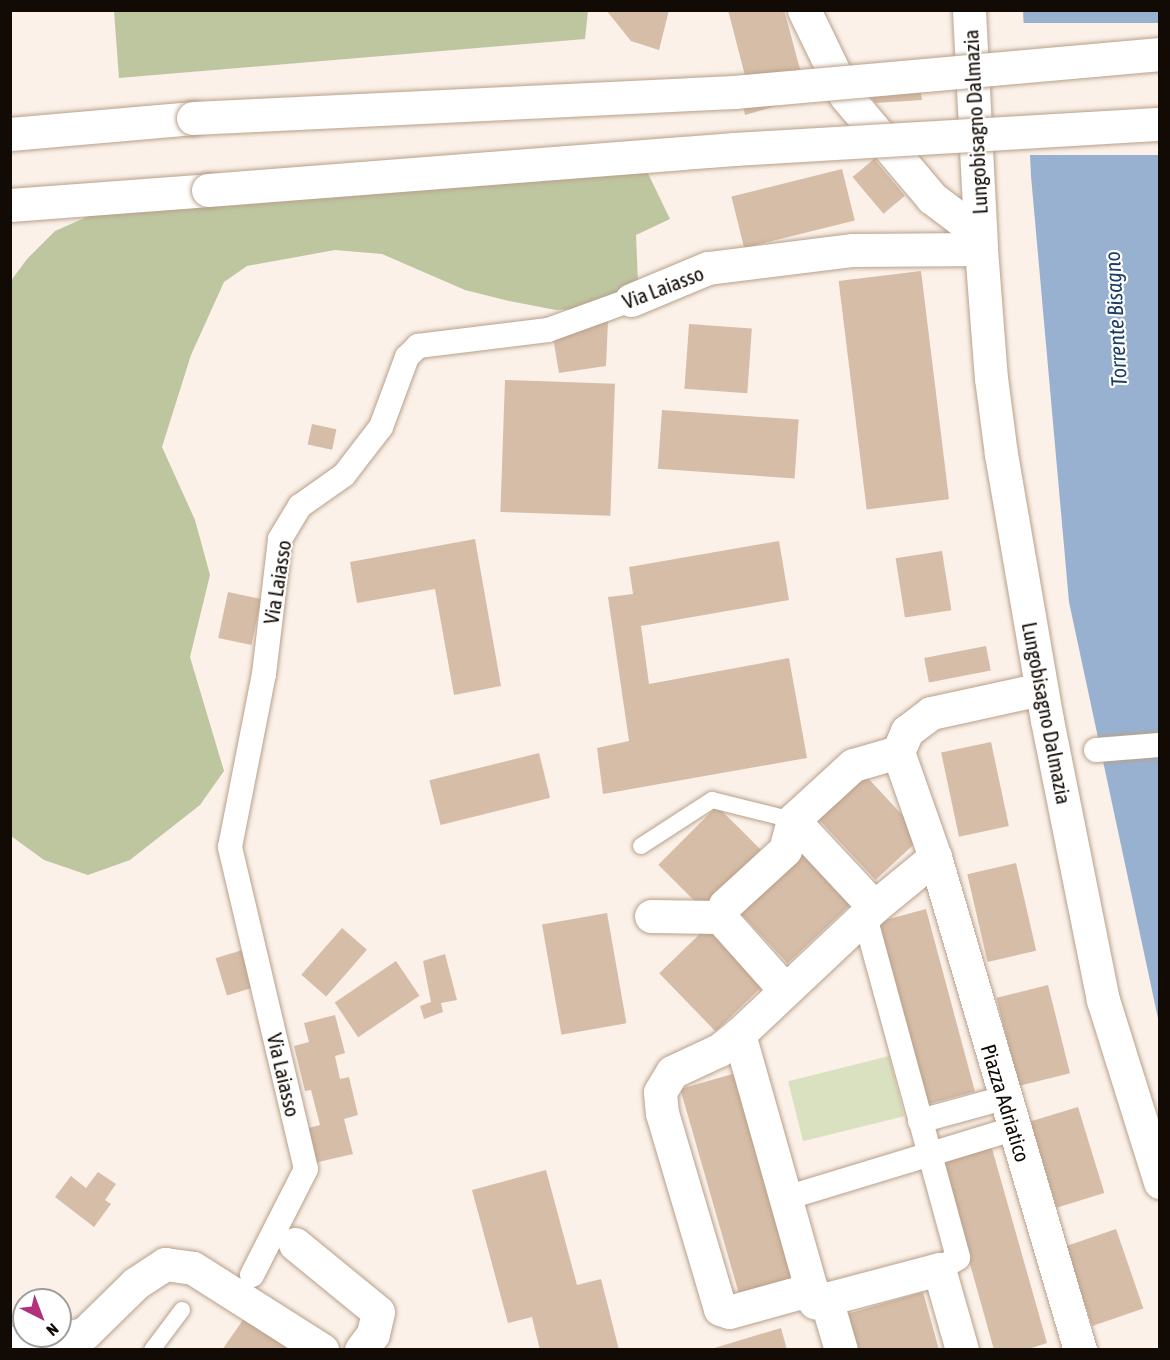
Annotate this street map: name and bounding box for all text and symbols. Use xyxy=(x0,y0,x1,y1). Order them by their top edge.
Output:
street label: Lungobisagno Dalmazia xyxy=(958,29,992,215)
water label: Torrente Bisagno xyxy=(1099,251,1133,387)
street label: Via Laiasso xyxy=(619,260,707,314)
street label: Via Laiasso xyxy=(258,538,296,626)
street label: Lungobisagno Dalmazia xyxy=(1017,620,1077,806)
street label: Via Laiasso xyxy=(262,1031,306,1119)
street label: Piazza Adriatico xyxy=(976,1041,1036,1165)
north arrow xyxy=(12,1288,72,1348)
text: N xyxy=(43,1320,62,1340)

